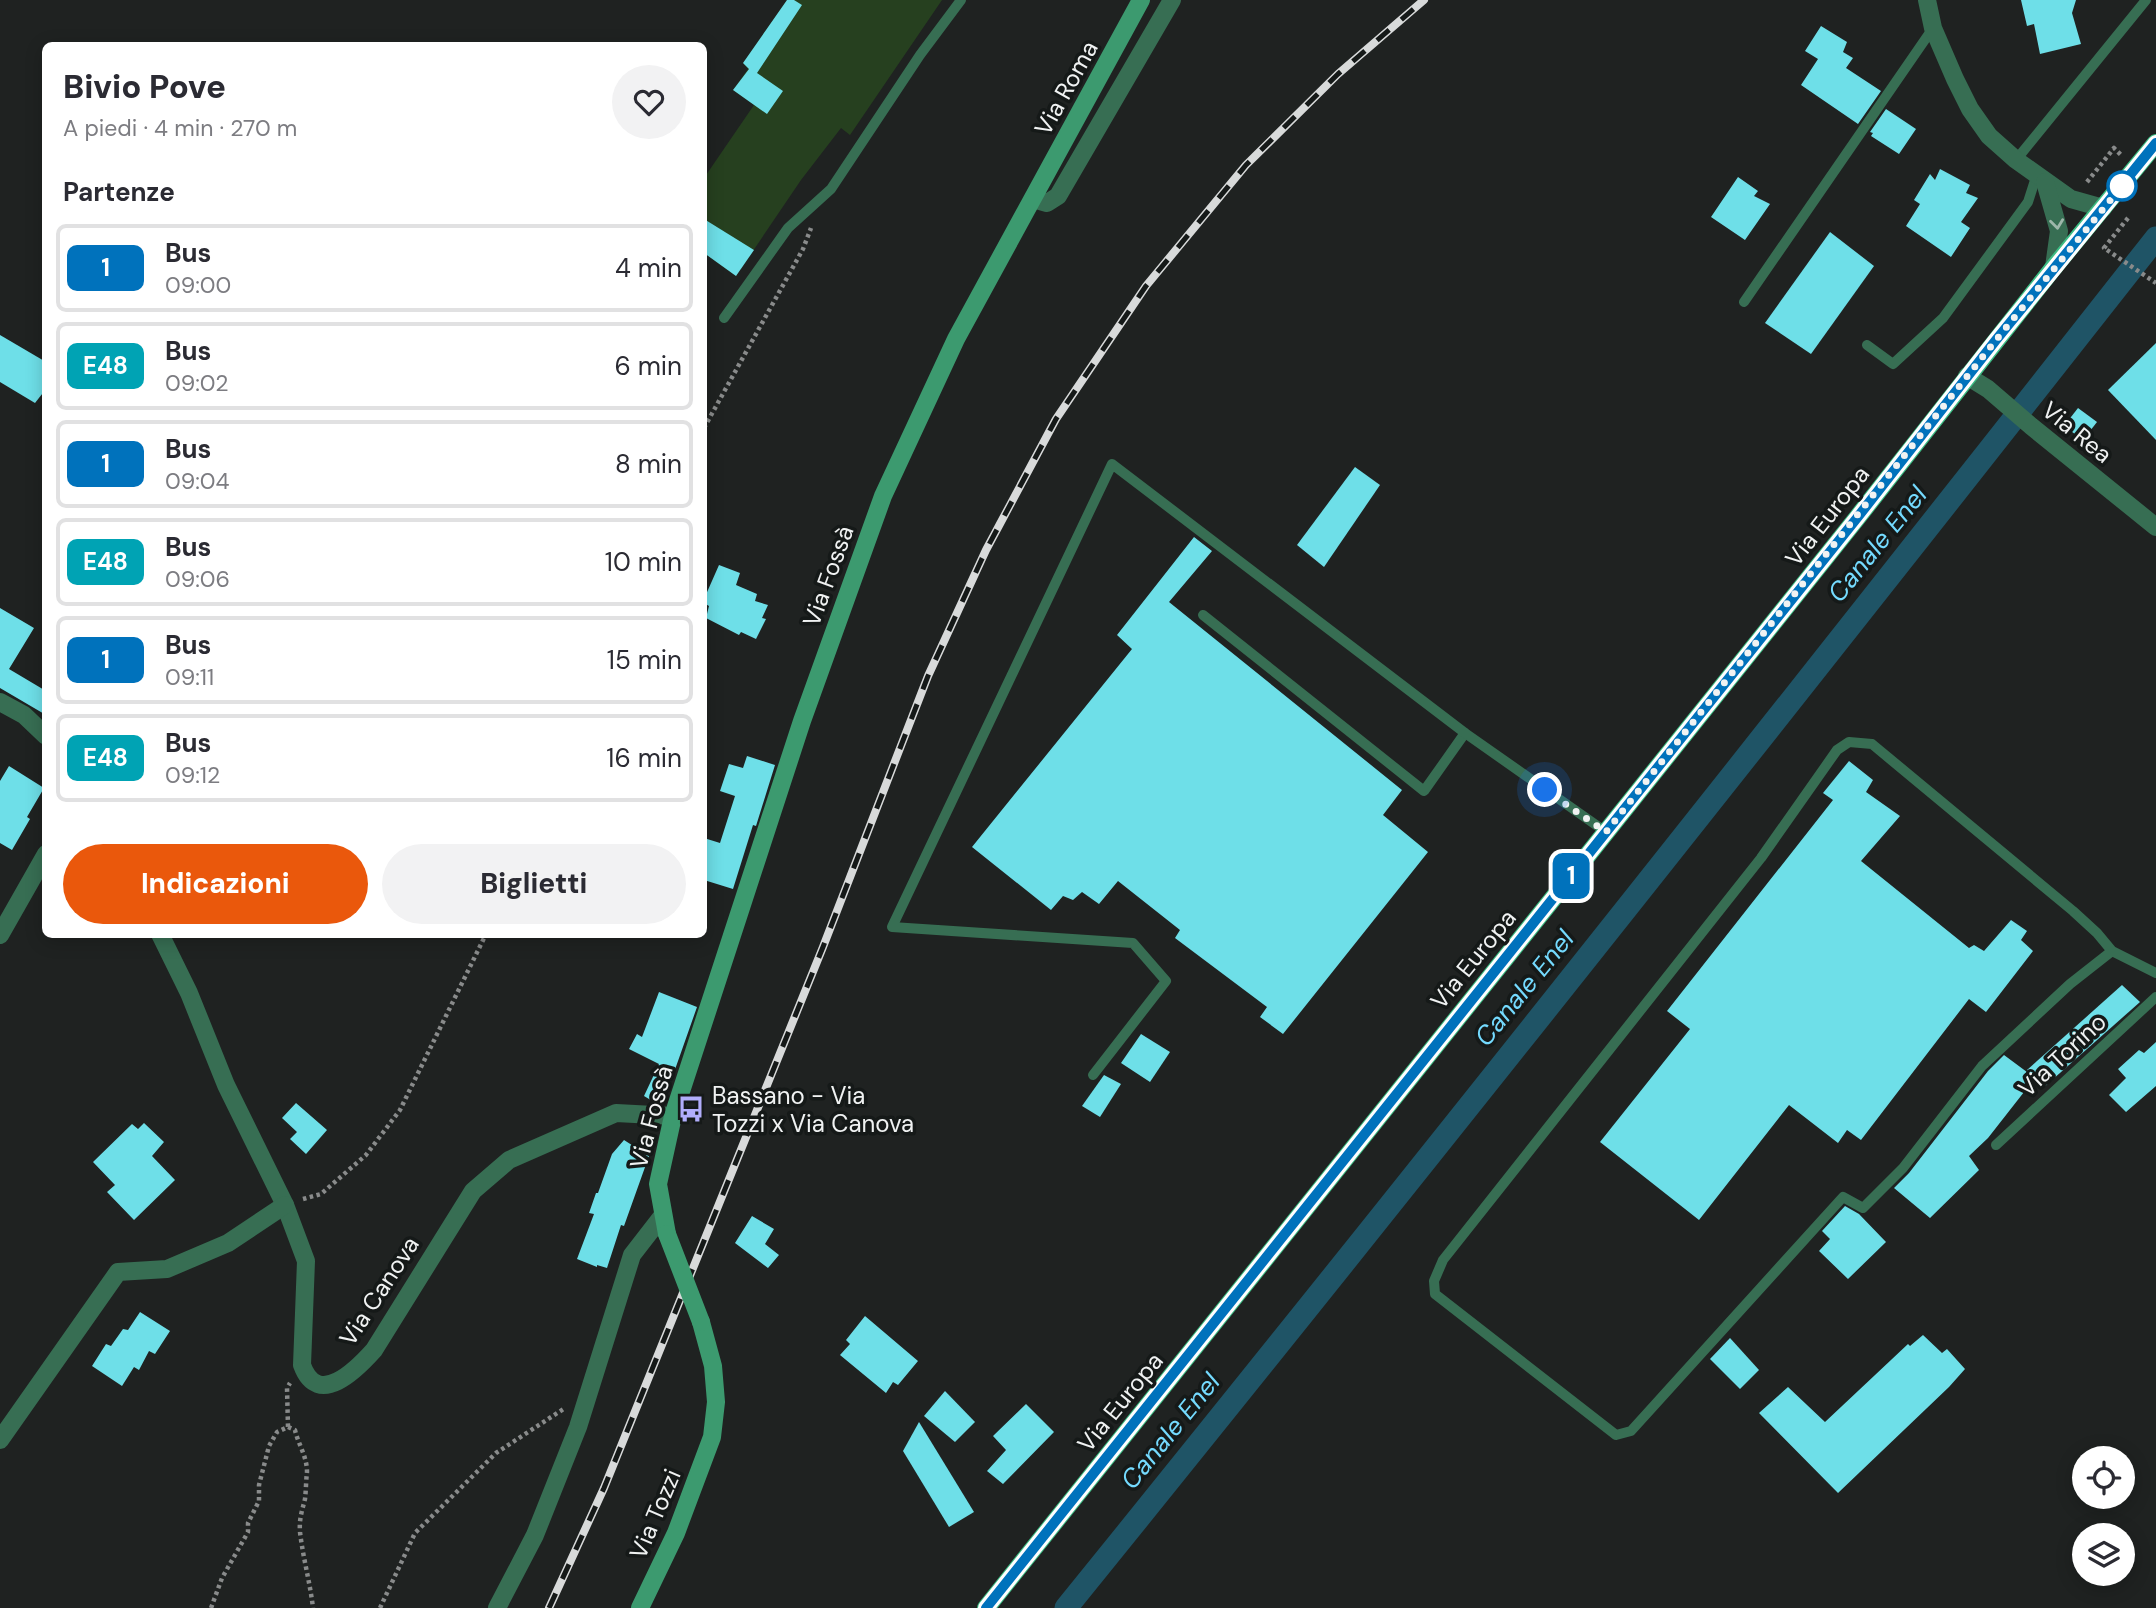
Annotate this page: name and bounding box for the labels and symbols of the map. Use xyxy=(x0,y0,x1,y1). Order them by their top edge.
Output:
street label: Via Roma xyxy=(1027,35,1105,141)
unlabelled marker xyxy=(2107,171,2137,201)
one-way arrow xyxy=(2049,218,2064,230)
street label: Via Rea xyxy=(2036,394,2118,470)
street label: Via Europa xyxy=(1778,459,1876,573)
water label: Canale Enel xyxy=(1820,478,1935,609)
street label: Via Fossà xyxy=(795,521,861,631)
your location xyxy=(1527,772,1562,807)
line badge: 1 xyxy=(1548,853,1594,899)
street label: Via Europa xyxy=(1423,903,1523,1015)
water label: Canale Enel xyxy=(1467,922,1582,1053)
street label: Via Torino xyxy=(2011,1006,2113,1104)
street label: Via Fossà xyxy=(622,1062,680,1172)
place label: Bassano - Via Tozzi x Via Canova xyxy=(712,1080,914,1139)
bus stop icon: Bassano - Via Tozzi x Via Canova xyxy=(676,1094,706,1124)
street label: Via Canova xyxy=(332,1231,426,1351)
street label: Via Europa xyxy=(1070,1346,1170,1458)
water label: Canale Enel xyxy=(1113,1365,1228,1496)
street label: Via Tozzi xyxy=(622,1464,688,1564)

